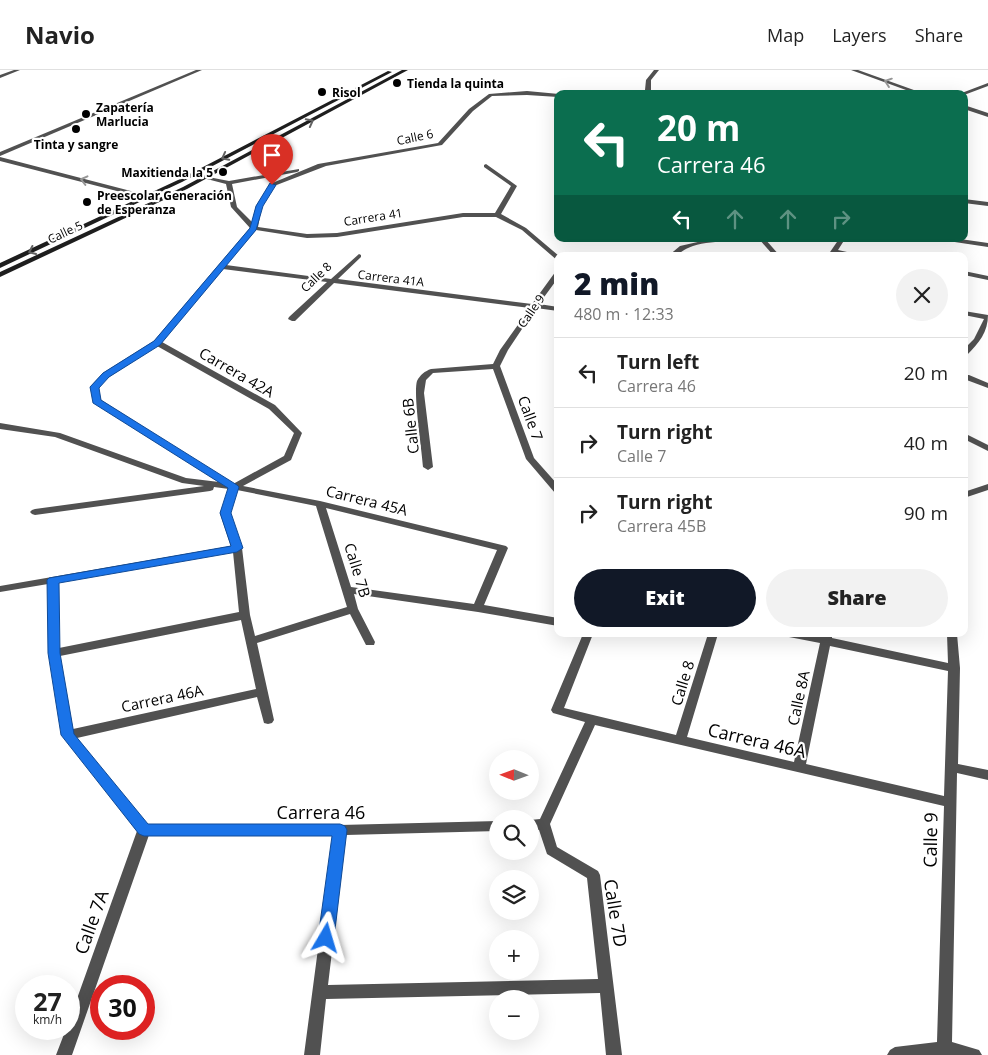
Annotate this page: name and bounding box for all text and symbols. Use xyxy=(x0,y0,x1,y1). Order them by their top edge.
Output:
text: Navio xyxy=(25,18,95,51)
text: Map xyxy=(767,23,804,47)
text: Layers xyxy=(832,23,887,47)
text: Share xyxy=(915,23,963,47)
place label: Tienda la quinta xyxy=(407,75,504,92)
marker: Tienda la quinta xyxy=(391,77,403,89)
one-way arrow xyxy=(884,78,893,88)
place label: Risol xyxy=(332,84,361,101)
marker: Risol xyxy=(316,86,328,98)
place label: Zapatería Marlucia xyxy=(96,99,154,130)
text: 20 m xyxy=(657,104,740,151)
marker: Zapatería Marlucia xyxy=(80,108,92,120)
icon: left xyxy=(574,110,639,175)
one-way arrow xyxy=(305,118,314,128)
marker: Tinta y sangre xyxy=(70,123,82,135)
street label: Calle 6 xyxy=(395,125,435,149)
pin xyxy=(251,134,293,185)
place label: Tinta y sangre xyxy=(34,136,118,153)
icon: arrive xyxy=(258,141,286,169)
text: Carrera 46 xyxy=(657,149,766,179)
one-way arrow xyxy=(222,151,231,161)
place label: Maxitienda la 5 xyxy=(121,164,213,181)
marker: Maxitienda la 5 xyxy=(217,166,229,178)
one-way arrow xyxy=(79,175,88,186)
place label: Preescolar Generación de Esperanza xyxy=(97,187,232,218)
marker: Preescolar Generación de Esperanza xyxy=(81,196,93,208)
street label: Carrera 41 xyxy=(342,204,404,230)
icon: left xyxy=(668,205,696,233)
icon: ahead xyxy=(721,205,749,233)
icon: ahead xyxy=(774,205,802,233)
icon: right xyxy=(827,205,855,233)
street label: Calle 5 xyxy=(45,216,85,248)
one-way arrow xyxy=(28,245,37,255)
street label: Calle 8 xyxy=(297,258,335,296)
text: 2 min xyxy=(574,263,659,304)
street label: Carrera 41A xyxy=(357,265,426,291)
button: close xyxy=(896,269,948,321)
street label: Calle 9 xyxy=(513,291,549,331)
text: 480 m · 12:33 xyxy=(574,303,674,325)
street label: Carrera 42A xyxy=(196,342,279,402)
text: Turn left xyxy=(617,349,699,375)
icon: left xyxy=(574,359,602,387)
text: 20 m xyxy=(904,360,948,386)
text: Carrera 46 xyxy=(617,375,696,397)
street label: Calle 7 xyxy=(514,393,548,443)
street label: Calle 6B xyxy=(397,397,423,455)
text: Turn right xyxy=(617,419,712,445)
icon: right xyxy=(574,429,602,457)
text: 40 m xyxy=(904,430,948,456)
text: Calle 7 xyxy=(617,445,666,467)
street label: Carrera 45A xyxy=(324,480,410,520)
text: Turn right xyxy=(617,489,712,515)
icon: right xyxy=(574,499,602,527)
text: 90 m xyxy=(904,500,948,526)
text: Carrera 45B xyxy=(617,515,706,537)
street label: Calle 7B xyxy=(340,540,376,600)
button: Exit xyxy=(574,569,756,627)
button: Share xyxy=(766,569,948,627)
street label: Calle 8 xyxy=(666,658,698,708)
street label: Calle 8A xyxy=(782,668,814,727)
street label: Carrera 46A xyxy=(119,679,205,716)
street label: Carrera 46A xyxy=(705,717,809,763)
north arrow xyxy=(489,750,539,800)
map controls xyxy=(489,750,539,1040)
street label: Carrera 46 xyxy=(277,800,365,824)
button: search xyxy=(489,810,539,860)
street label: Calle 9 xyxy=(918,812,942,868)
button: layers xyxy=(489,870,539,920)
street label: Calle 7D xyxy=(599,877,633,949)
street label: Calle 7A xyxy=(68,886,114,958)
position arrow xyxy=(299,911,351,963)
button: + xyxy=(489,930,539,980)
speed limit sign: 30 xyxy=(90,975,155,1040)
text: 27 xyxy=(33,984,62,1018)
button: − xyxy=(489,990,539,1040)
text: km/h xyxy=(33,1011,62,1028)

